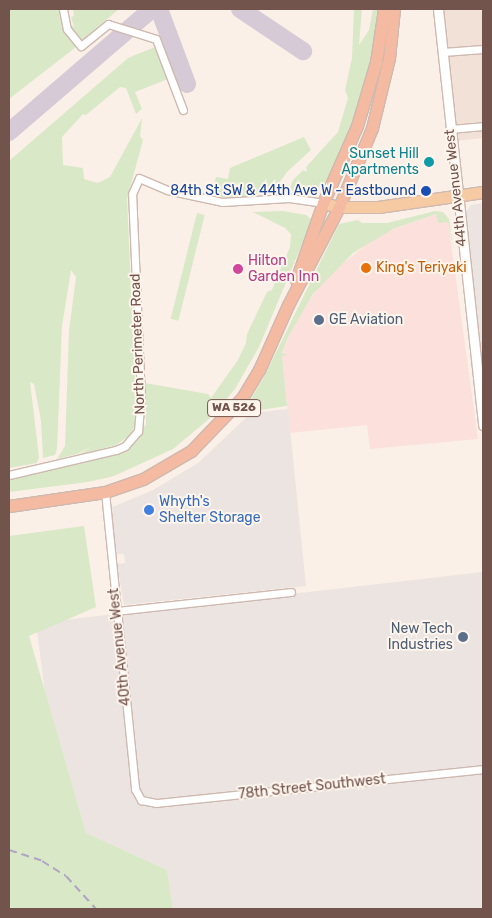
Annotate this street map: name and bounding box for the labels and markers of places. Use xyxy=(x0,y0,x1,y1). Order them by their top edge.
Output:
place label: Sunset Hill Apartments xyxy=(341,146,419,178)
marker: Sunset Hill Apartments xyxy=(423,156,435,168)
place label: 84th St SW & 44th Ave W - Eastbound xyxy=(169,183,416,199)
marker: 84th St SW & 44th Ave W - Eastbound xyxy=(420,185,432,197)
place label: Hilton Garden Inn xyxy=(248,253,319,286)
place label: King's Teriyaki xyxy=(376,260,467,276)
marker: King's Teriyaki xyxy=(360,262,372,274)
marker: Hilton Garden Inn xyxy=(232,263,244,275)
place label: GE Aviation xyxy=(329,312,404,328)
marker: GE Aviation xyxy=(313,314,325,326)
place label: Whyth's Shelter Storage xyxy=(159,494,261,526)
marker: Whyth's Shelter Storage xyxy=(143,504,155,516)
place label: New Tech Industries xyxy=(388,621,453,654)
marker: New Tech Industries xyxy=(457,631,469,643)

